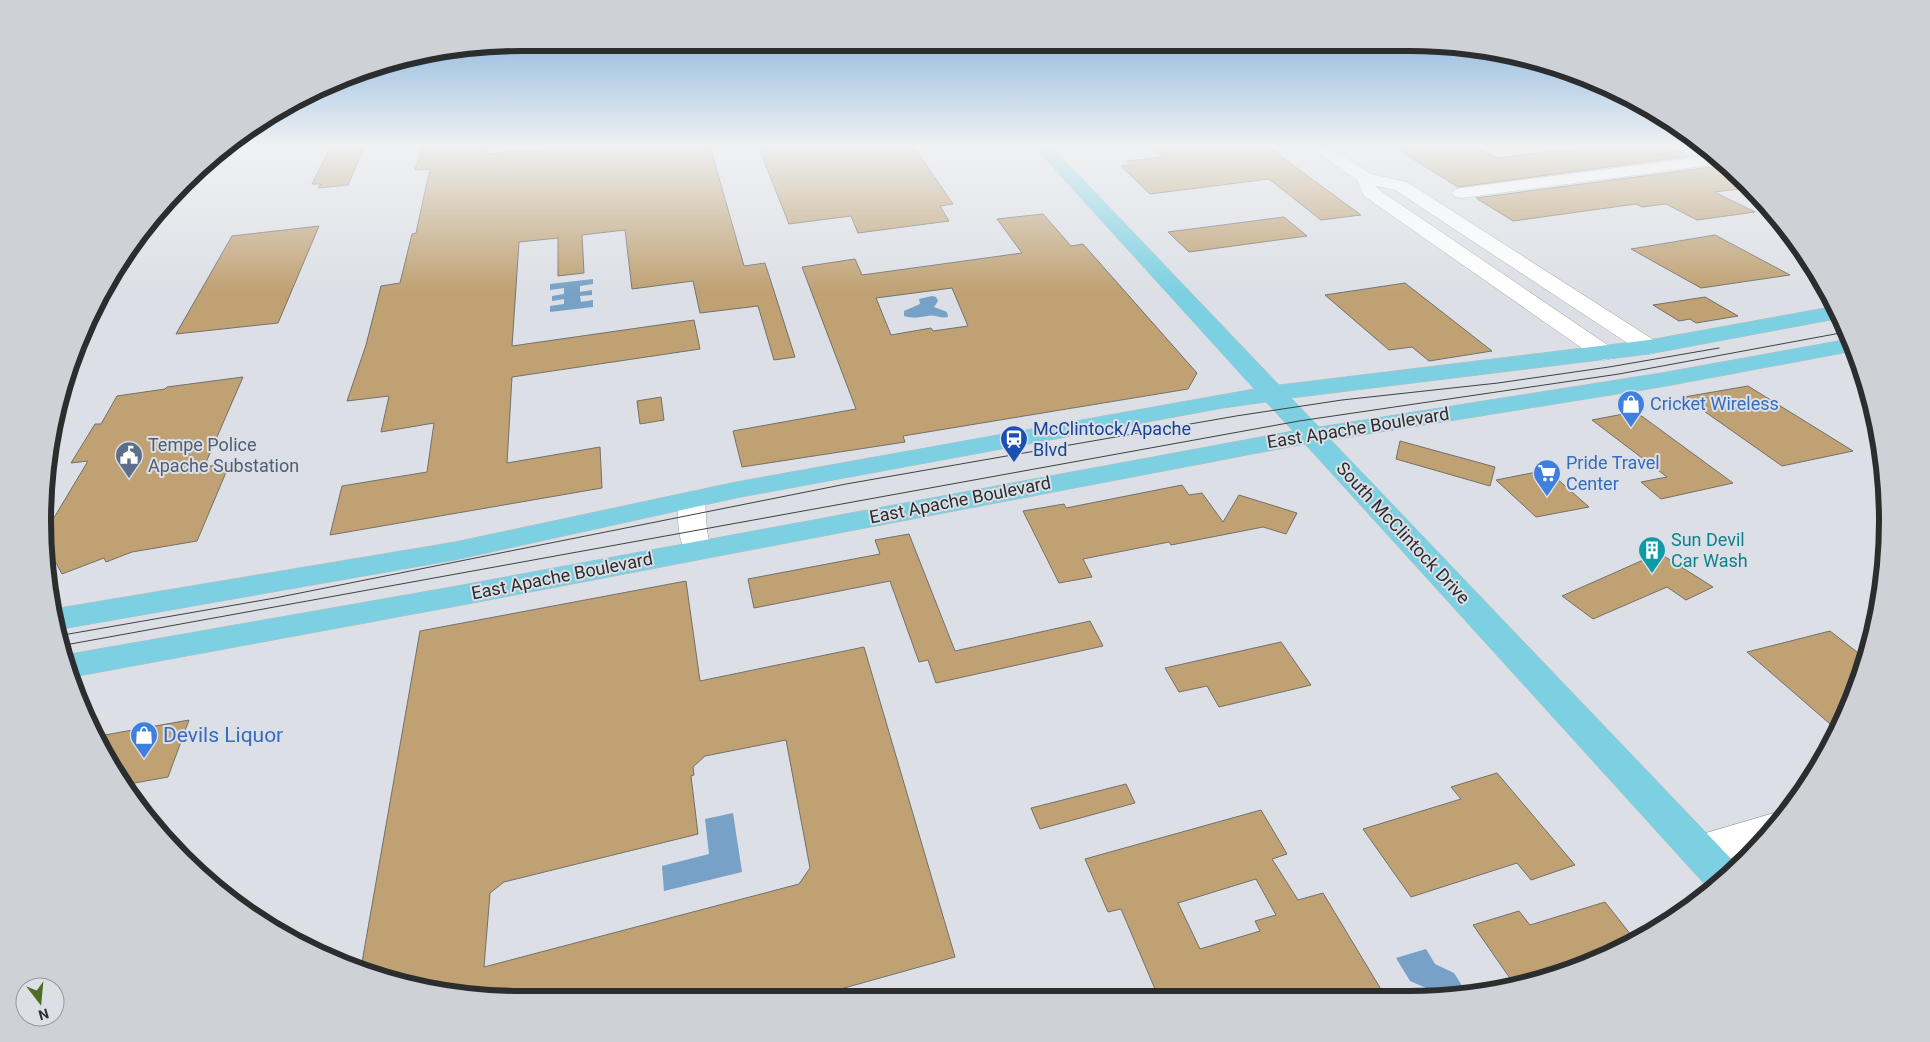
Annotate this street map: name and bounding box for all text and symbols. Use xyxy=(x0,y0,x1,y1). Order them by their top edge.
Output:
shop icon: Cricket Wireless xyxy=(1616,389,1646,428)
place label: Cricket Wireless xyxy=(1650,393,1779,414)
street label: East Apache Boulevard xyxy=(1265,403,1451,452)
place label: McClintock/Apache Blvd xyxy=(1033,418,1191,460)
station icon: McClintock/Apache Blvd xyxy=(999,424,1029,463)
place label: Tempe Police Apache Substation xyxy=(148,434,299,476)
public building icon: Tempe Police Apache Substation xyxy=(114,440,144,479)
place label: Pride Travel Center xyxy=(1566,452,1660,494)
street label: South McClintock Drive xyxy=(1332,457,1475,608)
supermarket icon: Pride Travel Center xyxy=(1532,458,1562,497)
street label: East Apache Boulevard xyxy=(867,472,1052,527)
place label: Sun Devil Car Wash xyxy=(1671,529,1748,571)
building icon: Sun Devil Car Wash xyxy=(1637,535,1667,574)
street label: East Apache Boulevard xyxy=(469,548,654,603)
shop icon: Devils Liquor xyxy=(129,720,159,759)
place label: Devils Liquor xyxy=(163,723,283,747)
north arrow xyxy=(15,977,65,1027)
text: N xyxy=(37,1005,51,1024)

